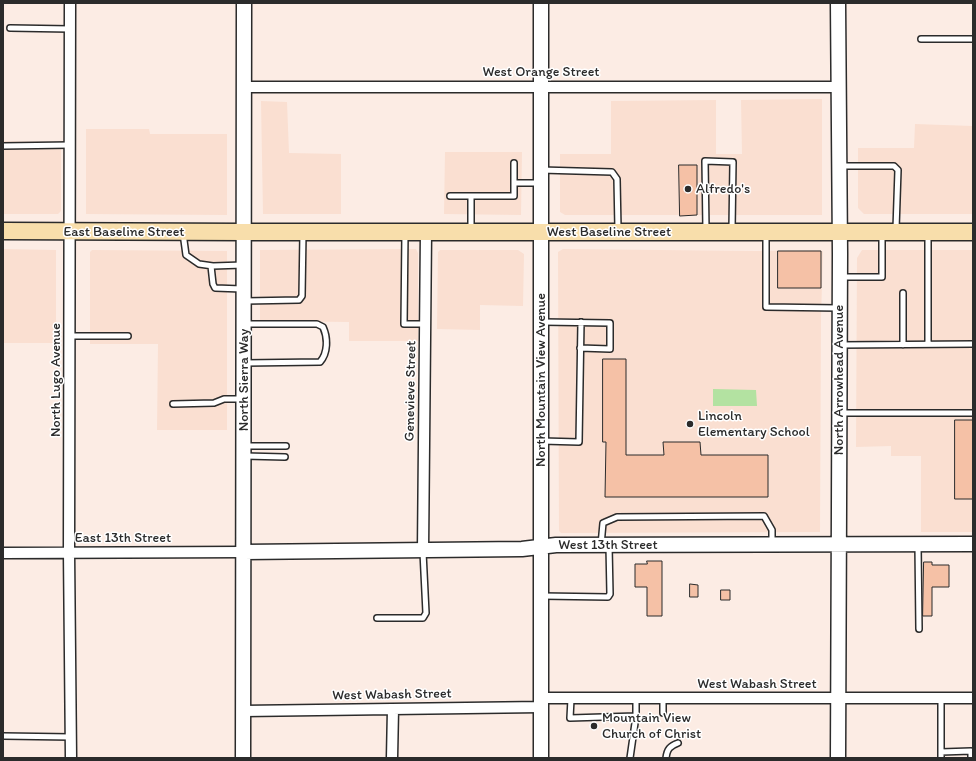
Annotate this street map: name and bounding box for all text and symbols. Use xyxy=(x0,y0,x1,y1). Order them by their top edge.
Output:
street label: West Orange Street xyxy=(482,64,600,80)
place label: Alfredo's xyxy=(696,181,750,197)
marker: Alfredo's xyxy=(683,184,693,194)
street label: East Baseline Street xyxy=(63,224,185,240)
street label: West Baseline Street xyxy=(547,224,671,240)
street label: North Mountain View Avenue xyxy=(533,293,549,467)
street label: North Arrowhead Avenue xyxy=(831,305,847,455)
street label: North Lugo Avenue xyxy=(48,323,64,437)
street label: North Sierra Way xyxy=(236,329,252,431)
street label: Genevieve Street xyxy=(402,340,420,442)
place label: Lincoln Elementary School xyxy=(698,408,810,440)
marker: Lincoln Elementary School xyxy=(685,419,695,429)
street label: East 13th Street xyxy=(75,530,171,546)
street label: West 13th Street xyxy=(558,537,658,553)
street label: West Wabash Street xyxy=(697,676,817,692)
street label: West Wabash Street xyxy=(332,686,452,704)
place label: Mountain View Church of Christ xyxy=(602,710,701,742)
marker: Mountain View Church of Christ xyxy=(589,721,599,731)

